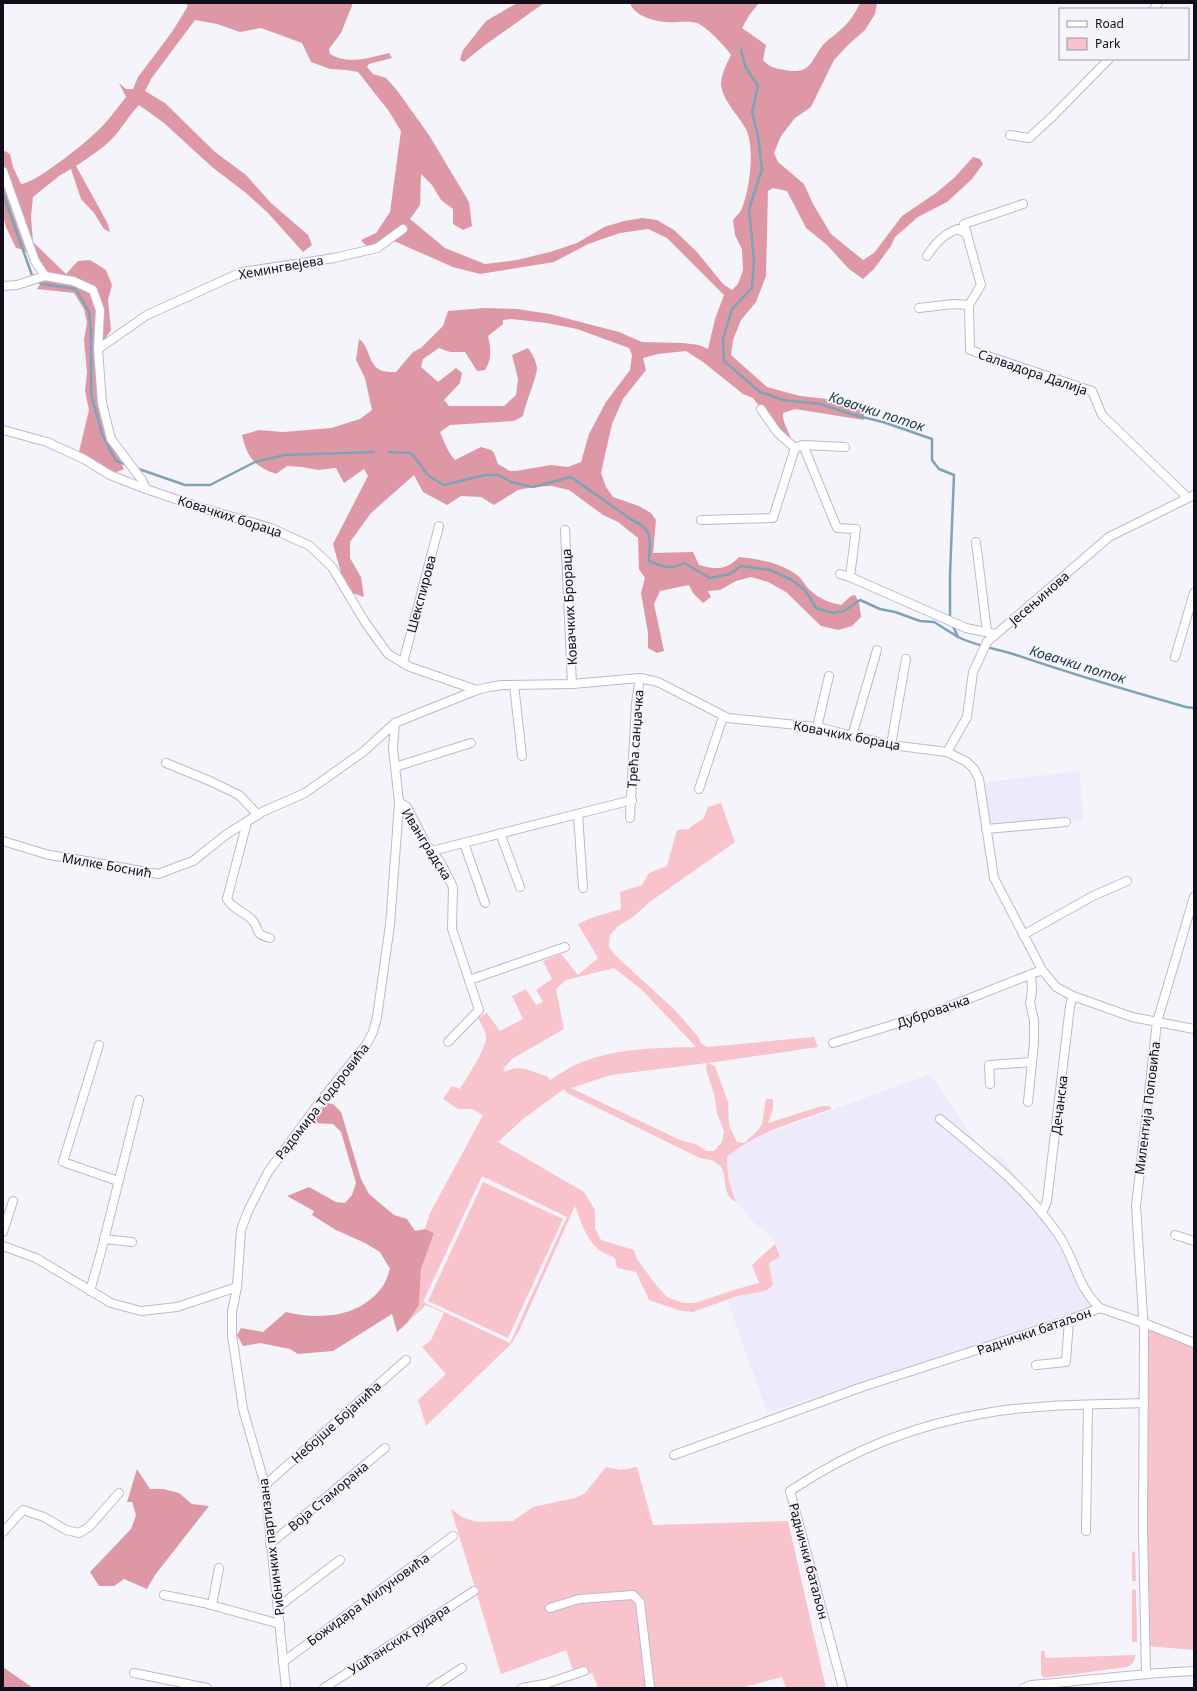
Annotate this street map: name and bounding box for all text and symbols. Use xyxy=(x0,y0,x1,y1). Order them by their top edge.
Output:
legend xyxy=(1059,8,1189,60)
text: Road xyxy=(1095,15,1124,32)
text: Park xyxy=(1095,35,1121,52)
street label: Хемингвејева xyxy=(237,251,325,283)
street label: Салвадора Далија xyxy=(976,345,1090,399)
water label: Ковачки поток xyxy=(827,387,928,436)
street label: Ковачких бораца xyxy=(176,491,284,541)
street label: Ковачких Брораца xyxy=(557,548,581,666)
street label: Шекспирова xyxy=(402,553,440,635)
street label: Јесењинова xyxy=(1004,567,1073,630)
water label: Ковачки поток xyxy=(1028,640,1129,688)
street label: Трећа санџачка xyxy=(623,689,647,789)
street label: Ковачких бораца xyxy=(792,716,902,754)
street label: Иванградска xyxy=(398,805,456,883)
street label: Милке Боснић xyxy=(61,848,153,882)
street label: Дубровачка xyxy=(894,990,972,1032)
street label: Радомира Тодоровића xyxy=(271,1039,373,1163)
street label: Милентија Поповића xyxy=(1130,1040,1164,1176)
street label: Дечанска xyxy=(1046,1074,1072,1136)
street label: Раднички батаљон xyxy=(974,1303,1094,1359)
street label: Небојше Бојанића xyxy=(287,1377,385,1467)
street label: Воја Стаморана xyxy=(284,1457,372,1535)
street label: Рибничких партизана xyxy=(254,1477,288,1617)
street label: Раднички батаљон xyxy=(785,1501,833,1621)
street label: Божидара Милуновића xyxy=(303,1548,433,1650)
street label: Ушћанских рудара xyxy=(345,1599,453,1679)

